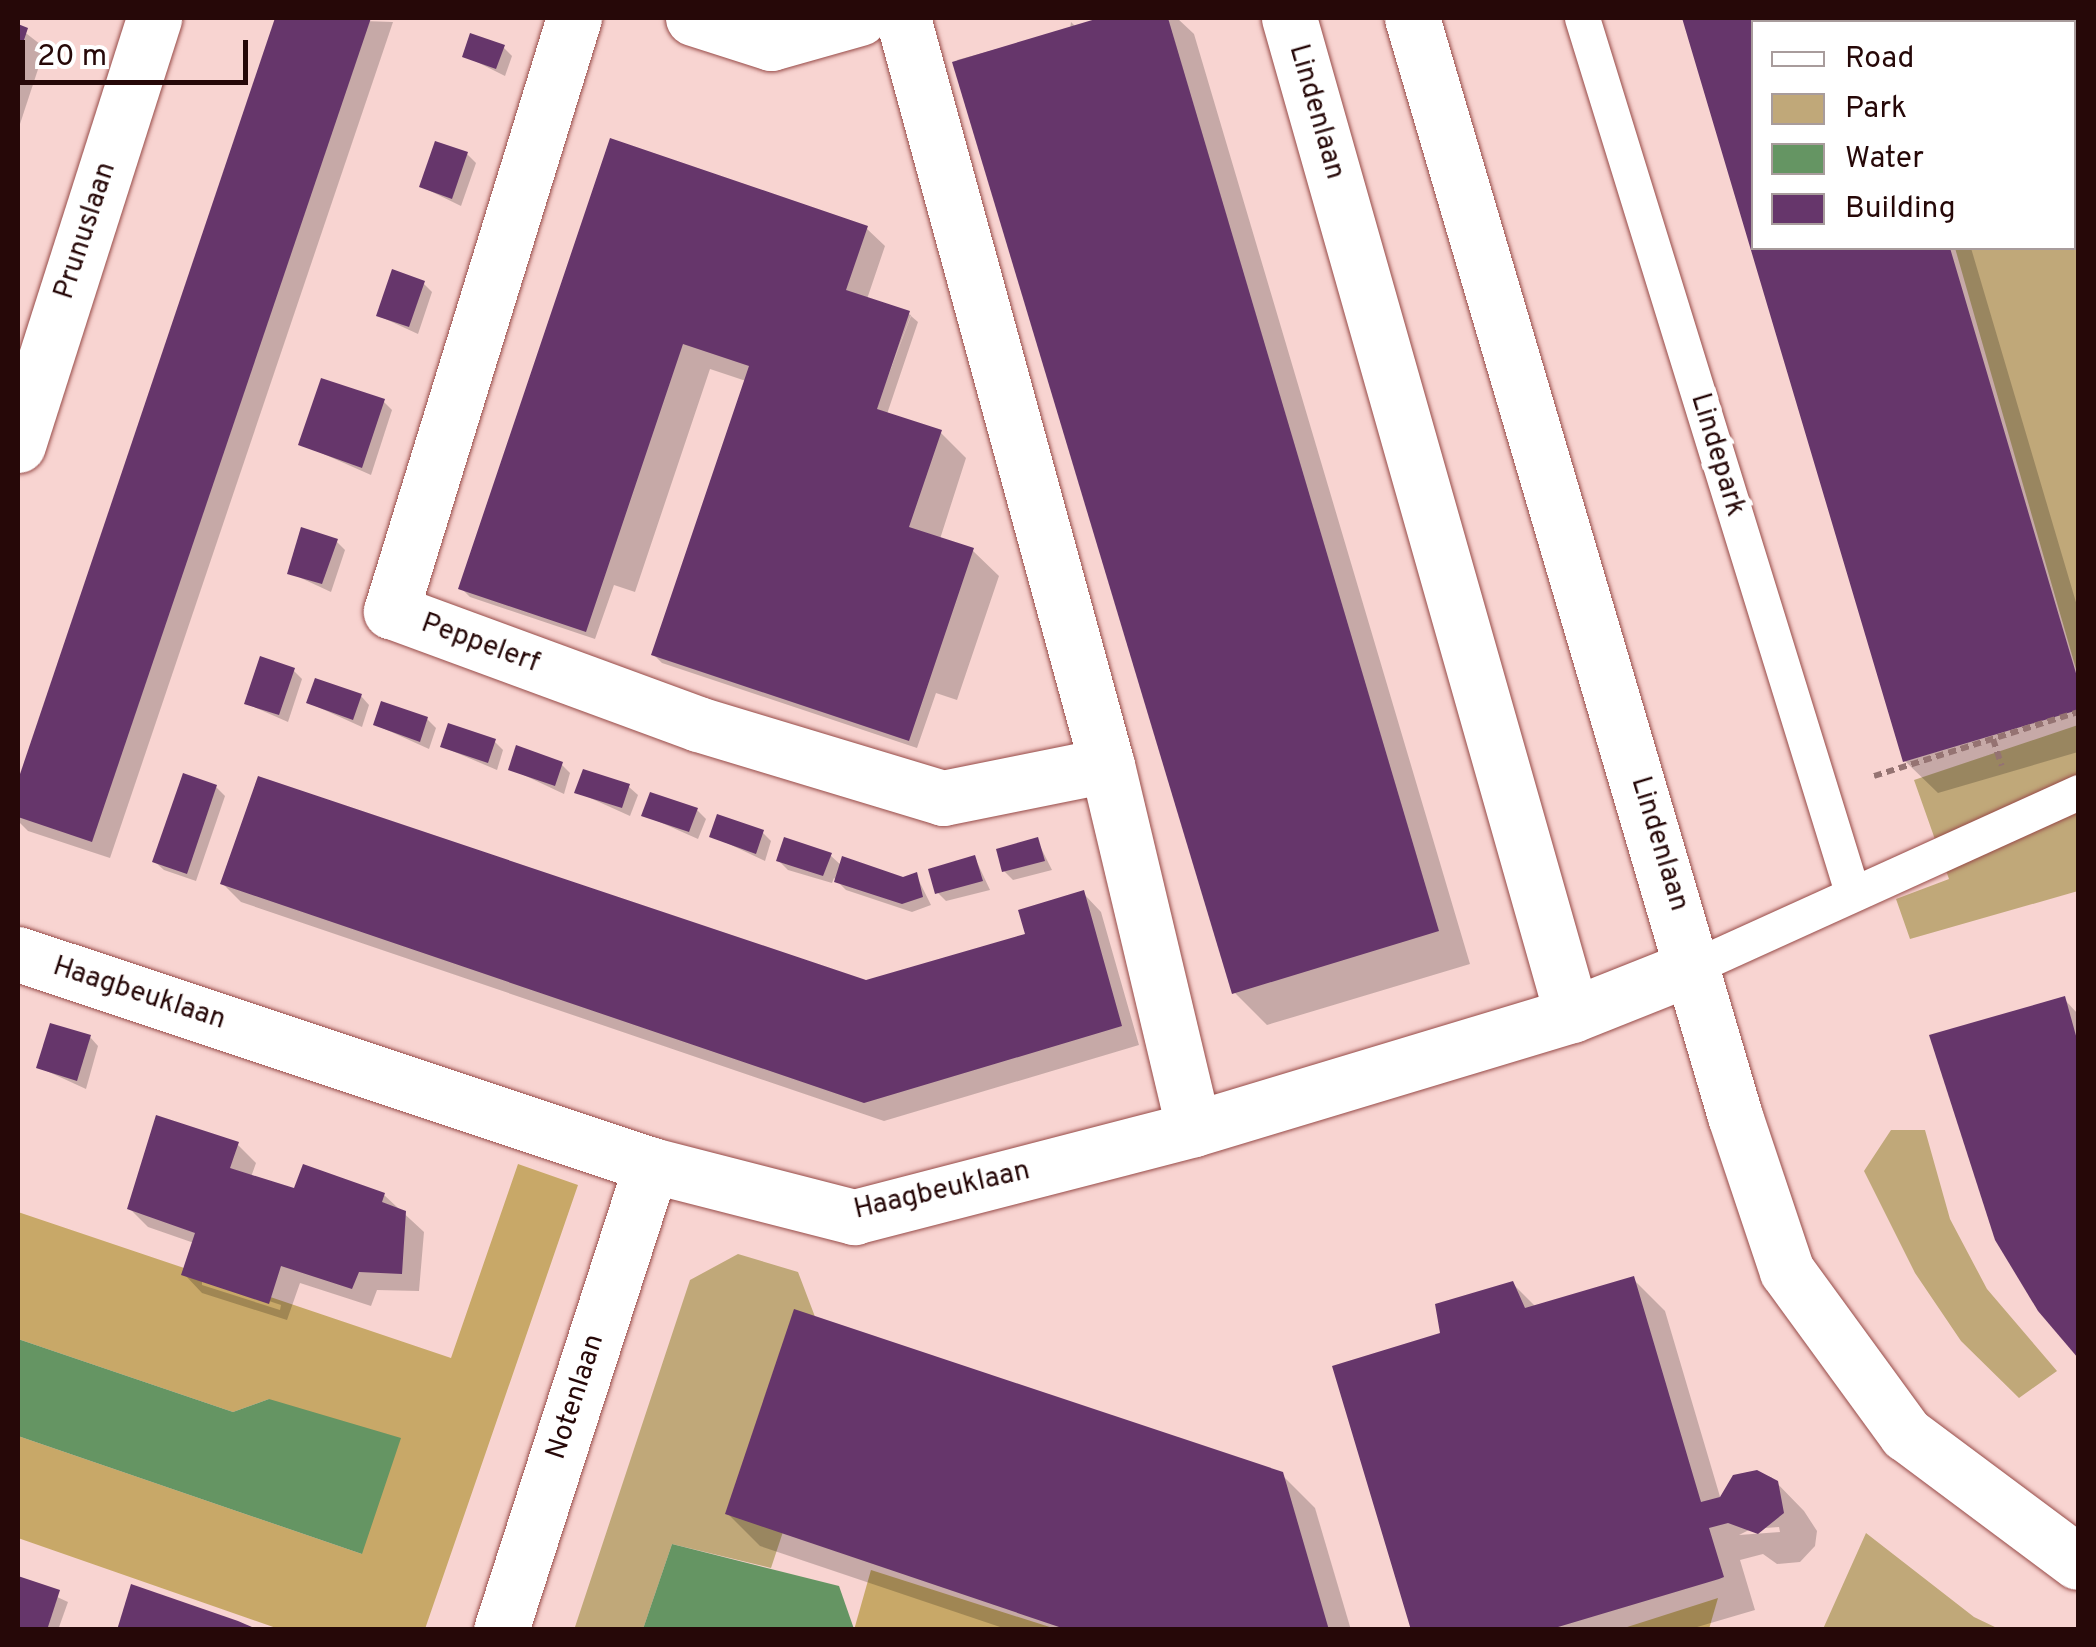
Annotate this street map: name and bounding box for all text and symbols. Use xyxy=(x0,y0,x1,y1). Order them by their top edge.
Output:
scale bar xyxy=(25,20,252,82)
legend xyxy=(1751,20,2076,250)
text: 20 m xyxy=(37,39,107,76)
street label: Lindenlaan xyxy=(1281,41,1351,183)
text: Road xyxy=(1845,41,1914,78)
text: Park xyxy=(1845,91,1907,128)
text: Water xyxy=(1845,141,1924,178)
street label: Prunuslaan xyxy=(48,158,124,304)
text: Building xyxy=(1845,191,1956,228)
street label: Lindepark xyxy=(1682,389,1752,521)
street label: Peppelerf xyxy=(416,607,544,681)
street label: Lindenlaan xyxy=(1623,773,1695,915)
street label: Haagbeuklaan xyxy=(48,950,230,1038)
street label: Haagbeuklaan xyxy=(851,1154,1033,1228)
street label: Notenlaan xyxy=(540,1330,612,1464)

